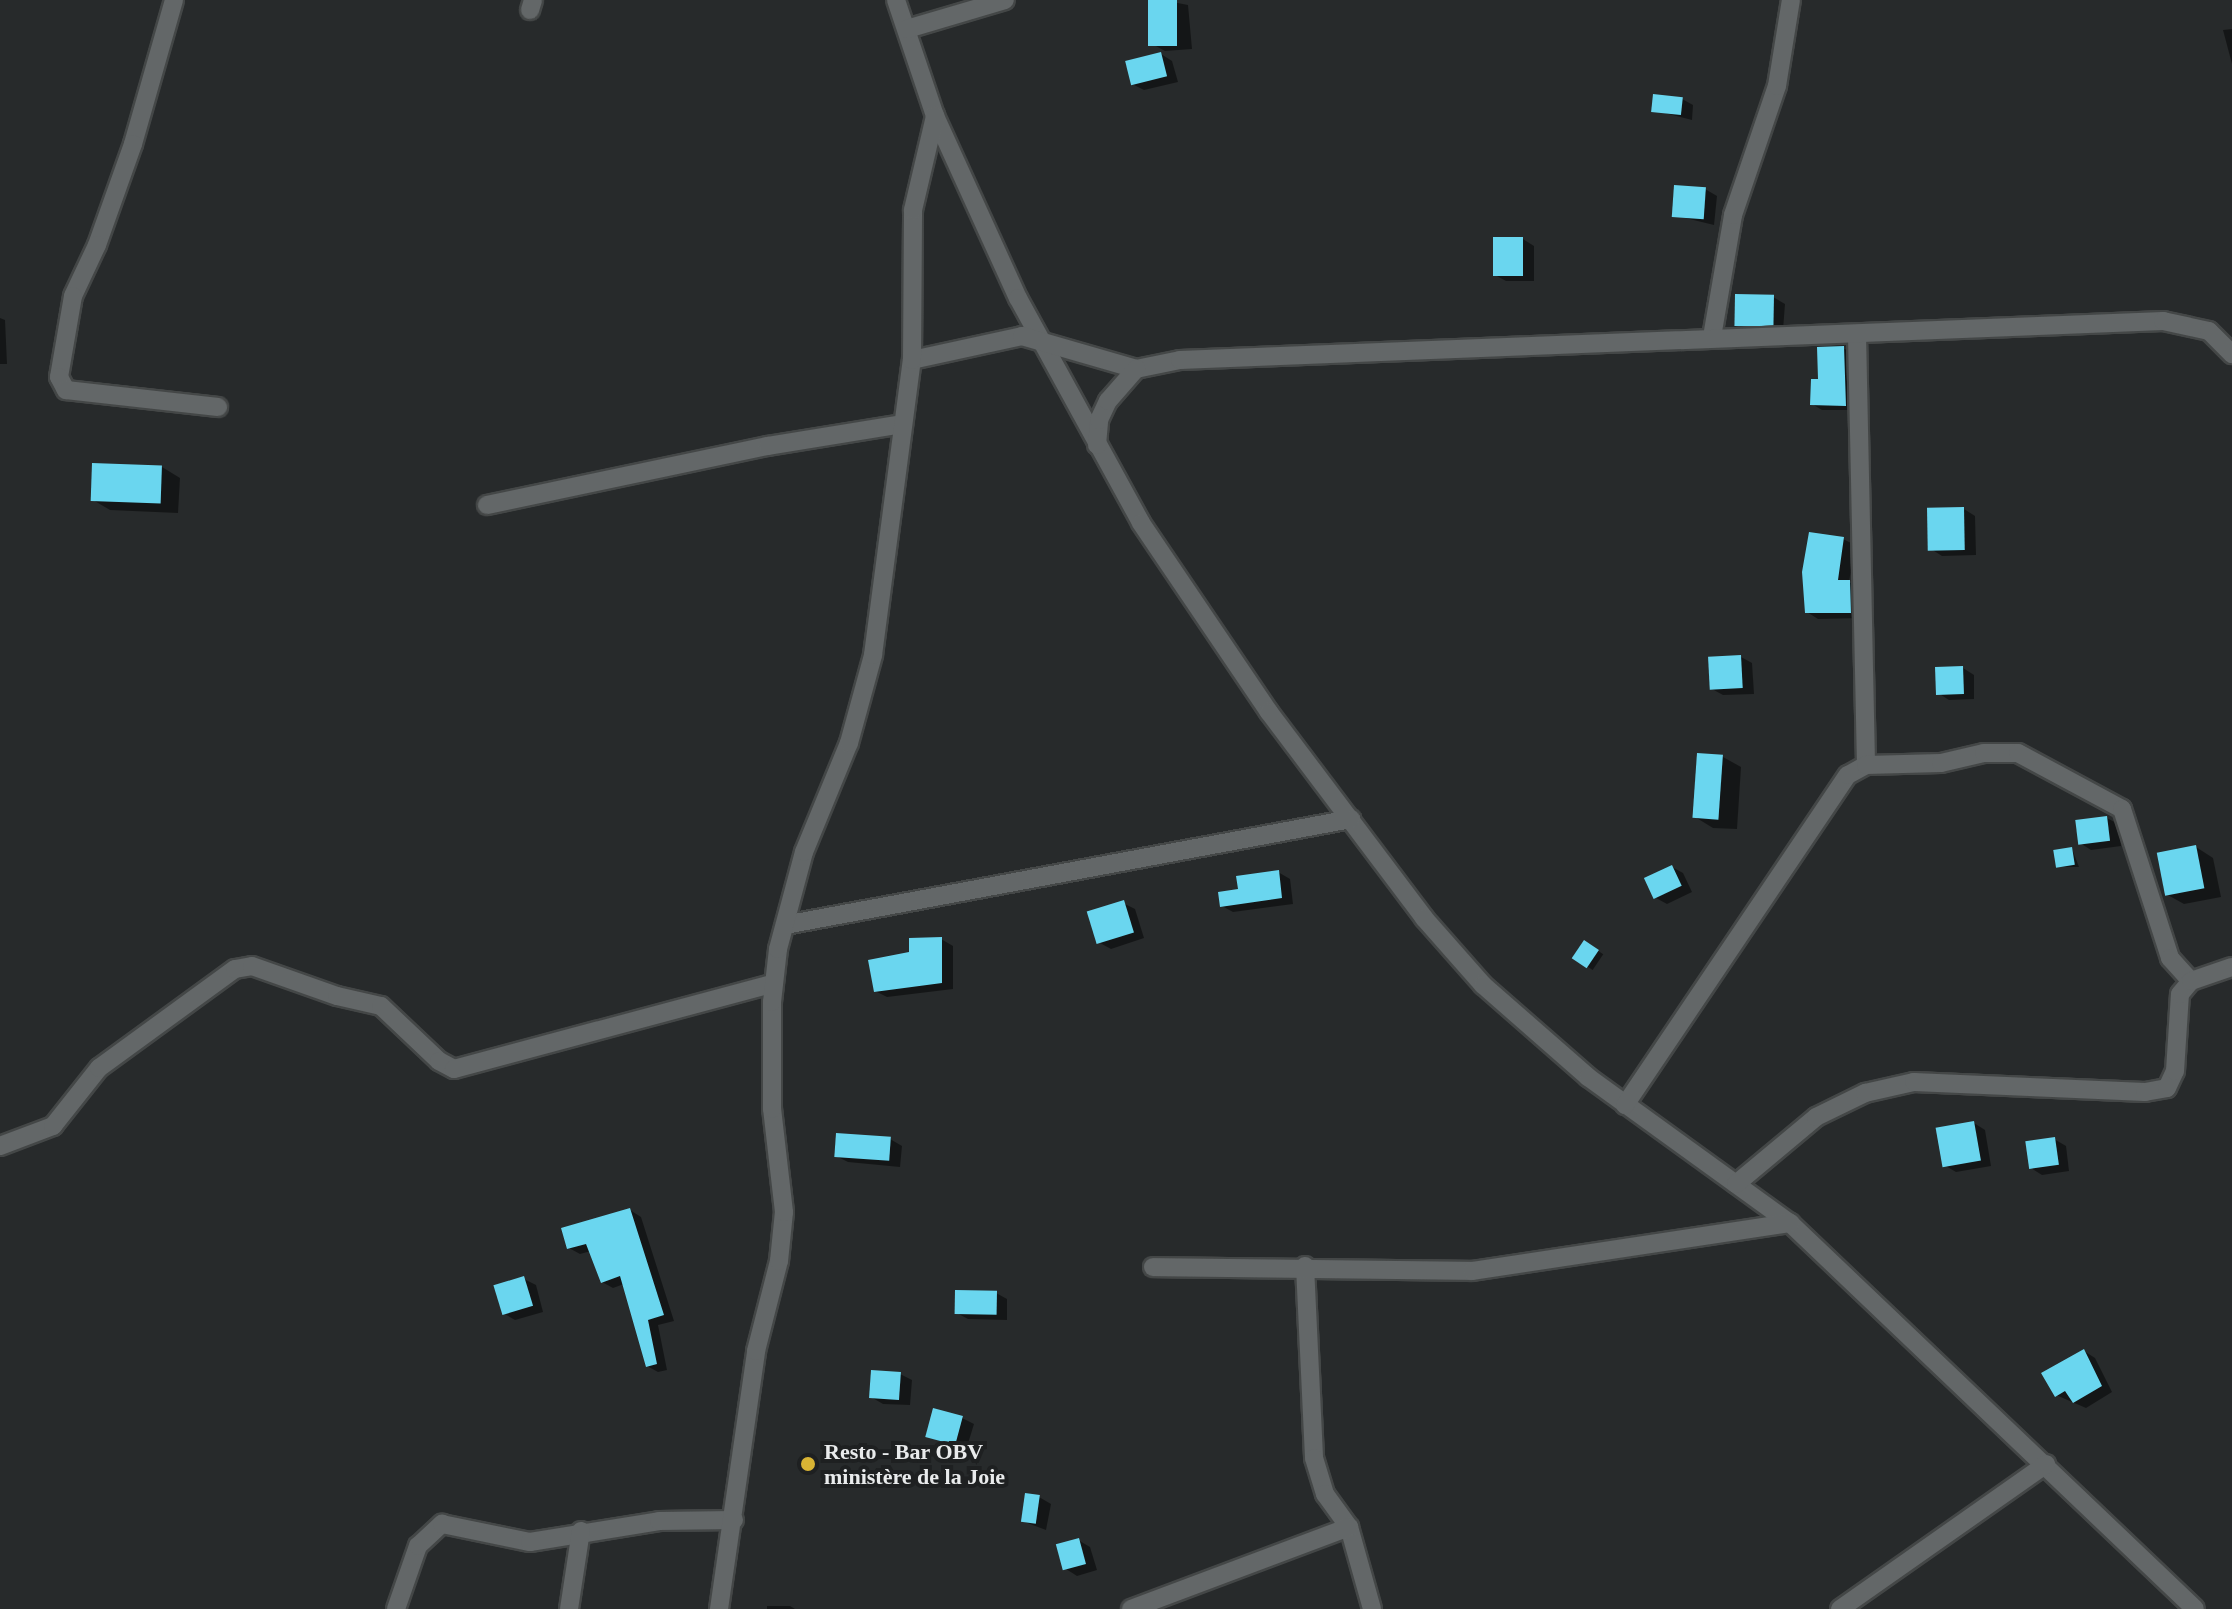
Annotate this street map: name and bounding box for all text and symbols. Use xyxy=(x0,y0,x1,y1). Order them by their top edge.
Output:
place label: Resto - Bar OBV ministère de la Joie xyxy=(824,1438,1005,1490)
marker: Resto - Bar OBV ministère de la Joie xyxy=(799,1455,817,1473)

